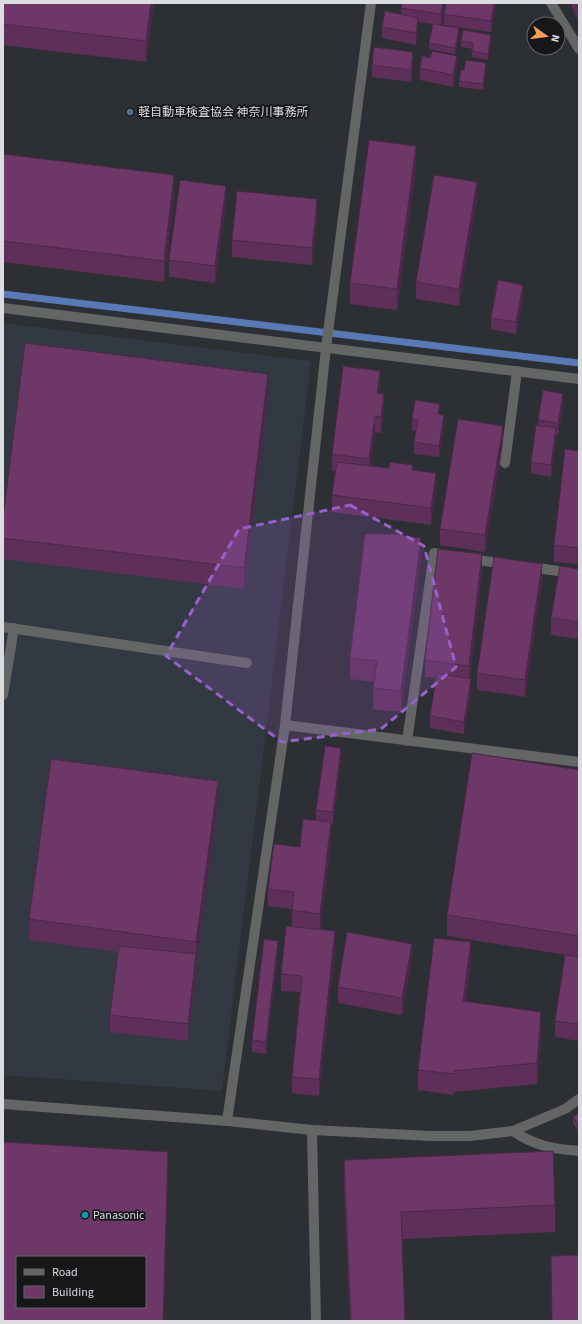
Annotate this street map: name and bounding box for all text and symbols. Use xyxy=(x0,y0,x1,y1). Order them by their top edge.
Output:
north arrow xyxy=(526,16,566,56)
text: N xyxy=(547,33,563,44)
place label: 軽自動車検査協会 神奈川事務所 xyxy=(138,104,308,121)
marker: 軽自動車検査協会 神奈川事務所 xyxy=(125,107,135,117)
place label: Panasonic xyxy=(93,1207,145,1224)
marker: Panasonic xyxy=(80,1210,90,1220)
legend xyxy=(16,1256,146,1308)
text: Road xyxy=(52,1264,78,1281)
text: Building xyxy=(52,1284,94,1301)

